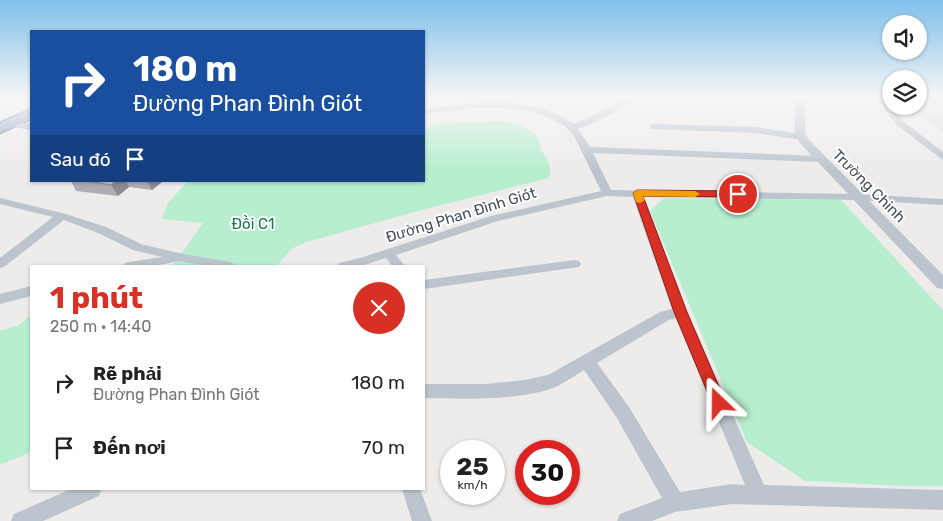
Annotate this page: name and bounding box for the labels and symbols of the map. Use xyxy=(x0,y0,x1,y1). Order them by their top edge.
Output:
street label: Trường Chinh xyxy=(829,146,909,226)
pin xyxy=(717,173,759,215)
street label: Đường Phan Đình Giót xyxy=(384,184,538,246)
park label: Đồi C1 xyxy=(232,215,274,233)
position arrow xyxy=(692,376,744,428)
speed limit sign: 30 xyxy=(515,440,580,505)

